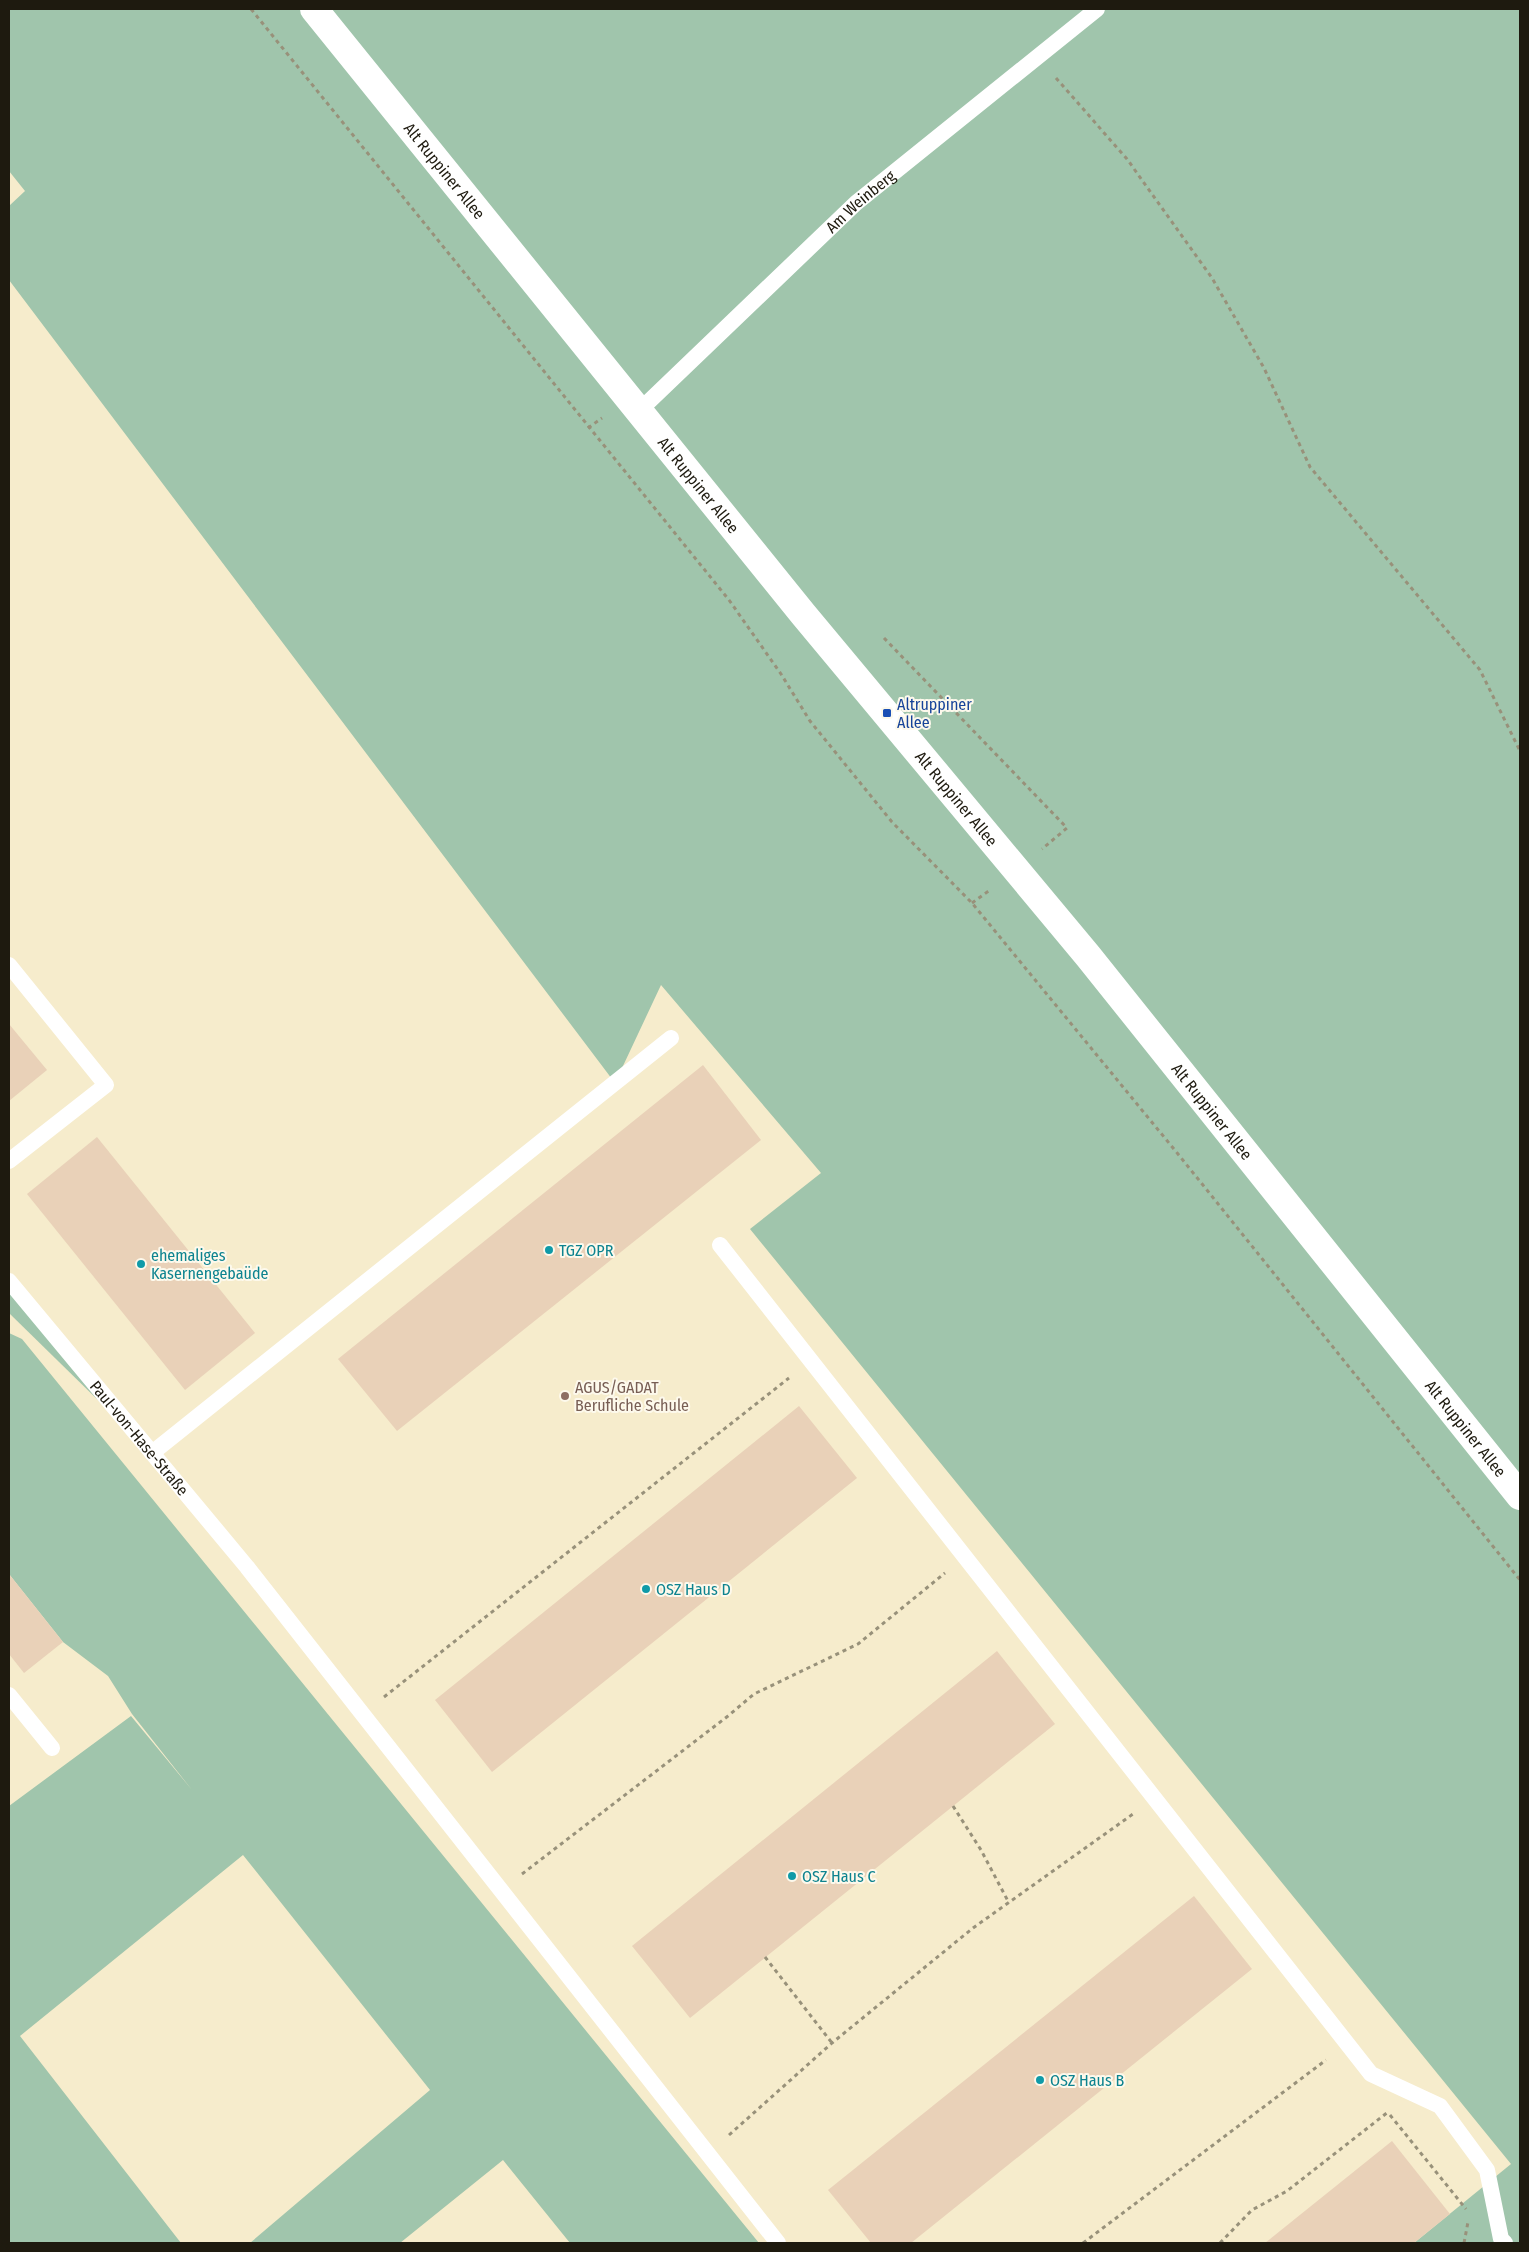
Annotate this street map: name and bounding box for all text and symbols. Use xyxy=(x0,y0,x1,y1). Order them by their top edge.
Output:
street label: Alt Ruppiner Allee xyxy=(400,119,489,223)
street label: Am Weinberg xyxy=(822,166,900,237)
street label: Alt Ruppiner Allee xyxy=(654,433,743,537)
place label: Altruppiner Allee xyxy=(897,695,972,732)
marker: Altruppiner Allee xyxy=(881,707,893,719)
street label: Alt Ruppiner Allee xyxy=(911,747,1002,850)
street label: Alt Ruppiner Allee xyxy=(1168,1060,1256,1164)
place label: TGZ OPR xyxy=(559,1241,614,1260)
marker: TGZ OPR xyxy=(543,1244,555,1256)
place label: ehemaliges Kasernengebaüde xyxy=(151,1246,268,1283)
marker: ehemaliges Kasernengebaüde xyxy=(135,1258,147,1270)
street label: Paul-von-Hase-Straße xyxy=(86,1377,192,1499)
street label: Alt Ruppiner Allee xyxy=(1421,1377,1510,1481)
place label: AGUS/GADAT Berufliche Schule xyxy=(575,1378,689,1415)
marker: AGUS/GADAT Berufliche Schule xyxy=(559,1390,571,1402)
place label: OSZ Haus D xyxy=(656,1580,731,1599)
marker: OSZ Haus D xyxy=(640,1583,652,1595)
place label: OSZ Haus C xyxy=(802,1867,876,1886)
marker: OSZ Haus C xyxy=(786,1870,798,1882)
place label: OSZ Haus B xyxy=(1050,2071,1125,2090)
marker: OSZ Haus B xyxy=(1034,2074,1046,2086)

